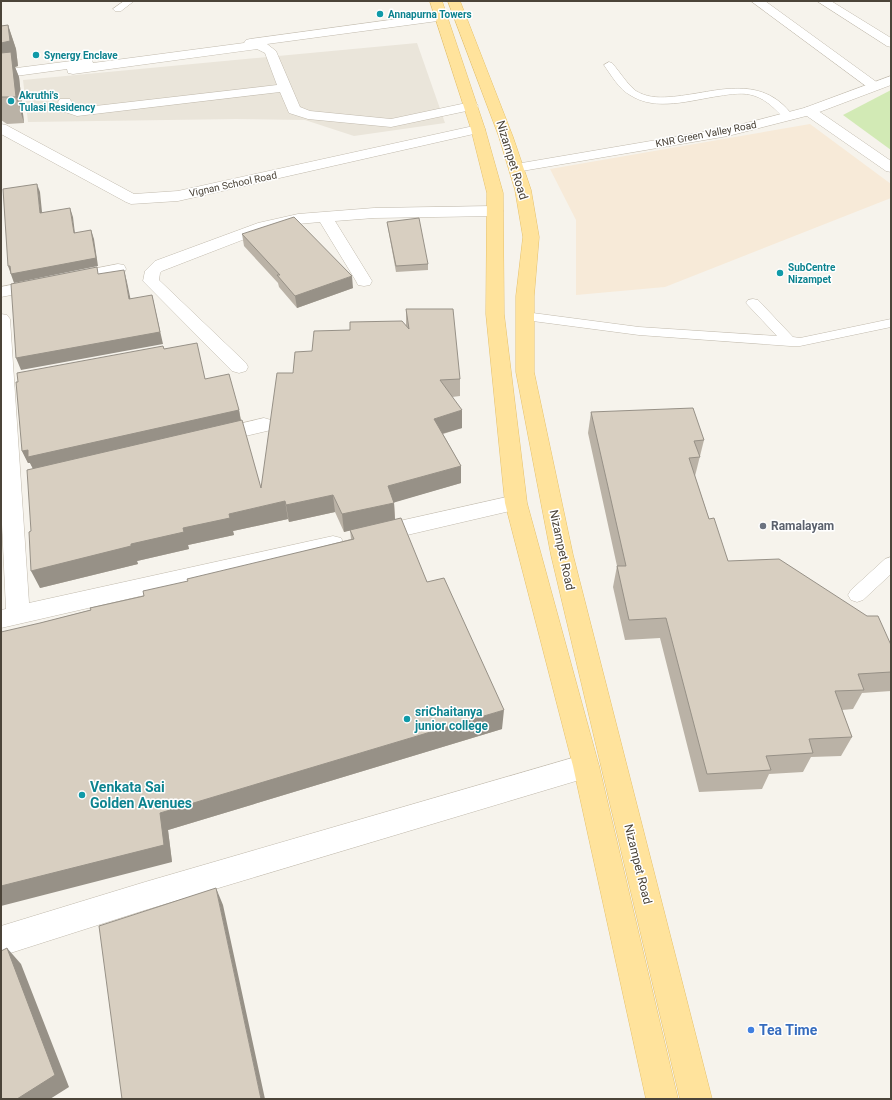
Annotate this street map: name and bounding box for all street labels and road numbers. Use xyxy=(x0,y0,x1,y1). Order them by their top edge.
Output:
street label: Nizampet Road xyxy=(493,119,531,201)
street label: KNR Green Valley Road xyxy=(655,119,757,149)
street label: Vignan School Road xyxy=(188,169,278,199)
street label: Nizampet Road xyxy=(547,508,577,592)
street label: Nizampet Road xyxy=(621,823,655,905)

